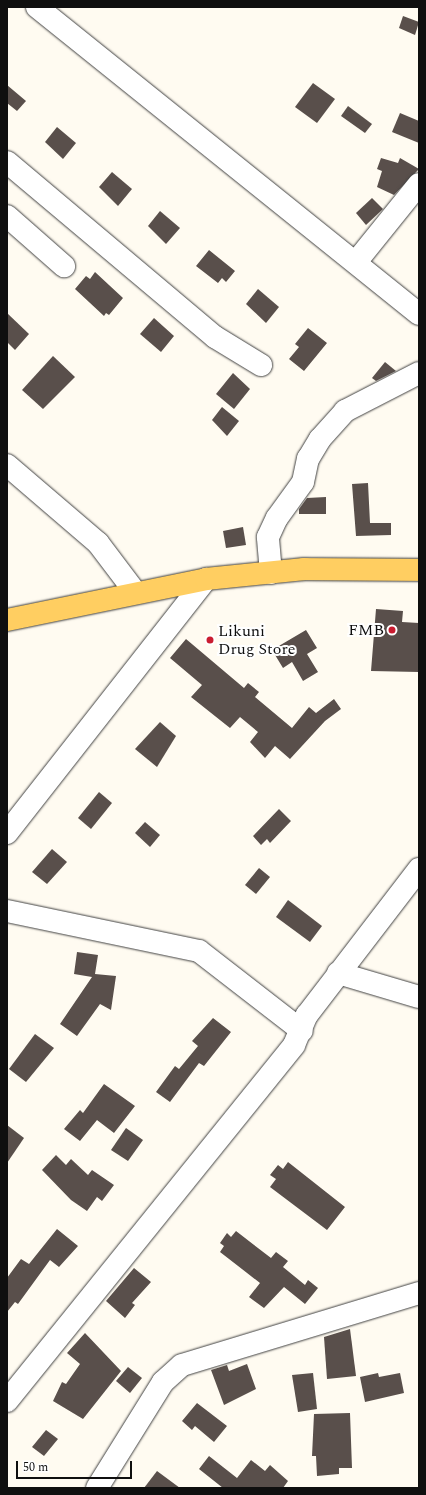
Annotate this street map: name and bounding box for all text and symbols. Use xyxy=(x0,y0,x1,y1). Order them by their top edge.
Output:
place label: FMB xyxy=(348,620,384,640)
place label: Likuni Drug Store xyxy=(218,621,296,659)
marker: FMB xyxy=(387,625,397,635)
marker: Likuni Drug Store xyxy=(205,635,215,645)
scale bar xyxy=(18,1453,134,1479)
text: 50 m xyxy=(23,1458,48,1477)

